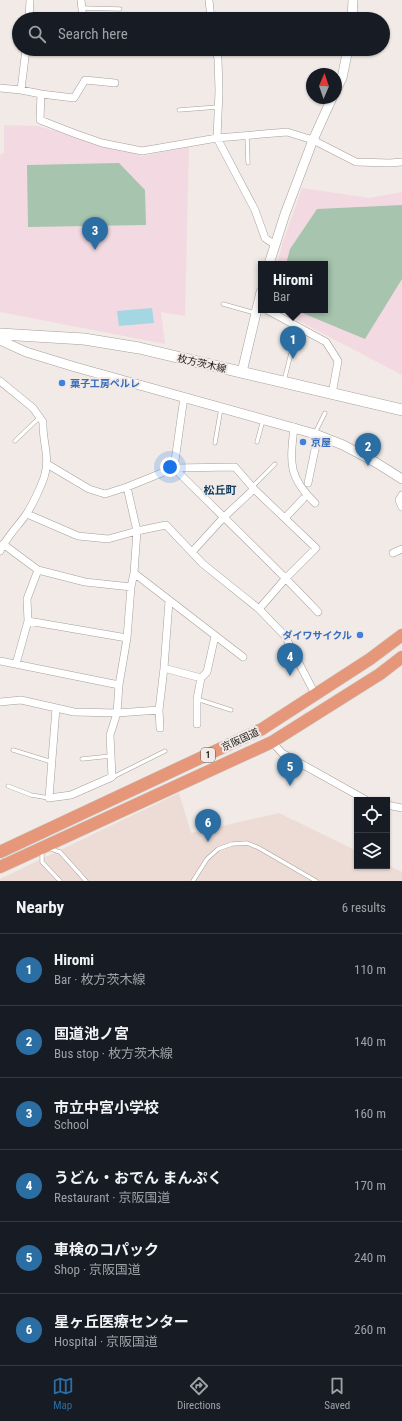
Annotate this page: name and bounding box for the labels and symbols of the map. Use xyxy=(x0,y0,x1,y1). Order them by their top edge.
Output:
north arrow xyxy=(306,68,342,104)
pin: 3 xyxy=(82,217,108,250)
pin: 1 xyxy=(280,326,306,359)
street label: 枚方茨木線 xyxy=(176,353,227,374)
marker: 菓子工房ペルレ xyxy=(57,378,67,388)
place label: 菓子工房ペルレ xyxy=(70,378,140,389)
pin: 2 xyxy=(355,433,381,466)
marker: 京屋 xyxy=(298,437,308,447)
place label: 京屋 xyxy=(311,437,331,448)
your location xyxy=(160,457,180,477)
district label: 松丘町 xyxy=(204,484,237,497)
place label: ダイワサイクル xyxy=(283,630,352,641)
marker: ダイワサイクル xyxy=(355,630,365,640)
pin: 4 xyxy=(277,643,303,676)
street label: 京阪国道 xyxy=(220,726,261,753)
road number: 1 xyxy=(201,748,215,762)
pin: 5 xyxy=(277,753,303,786)
pin: 6 xyxy=(195,809,221,842)

